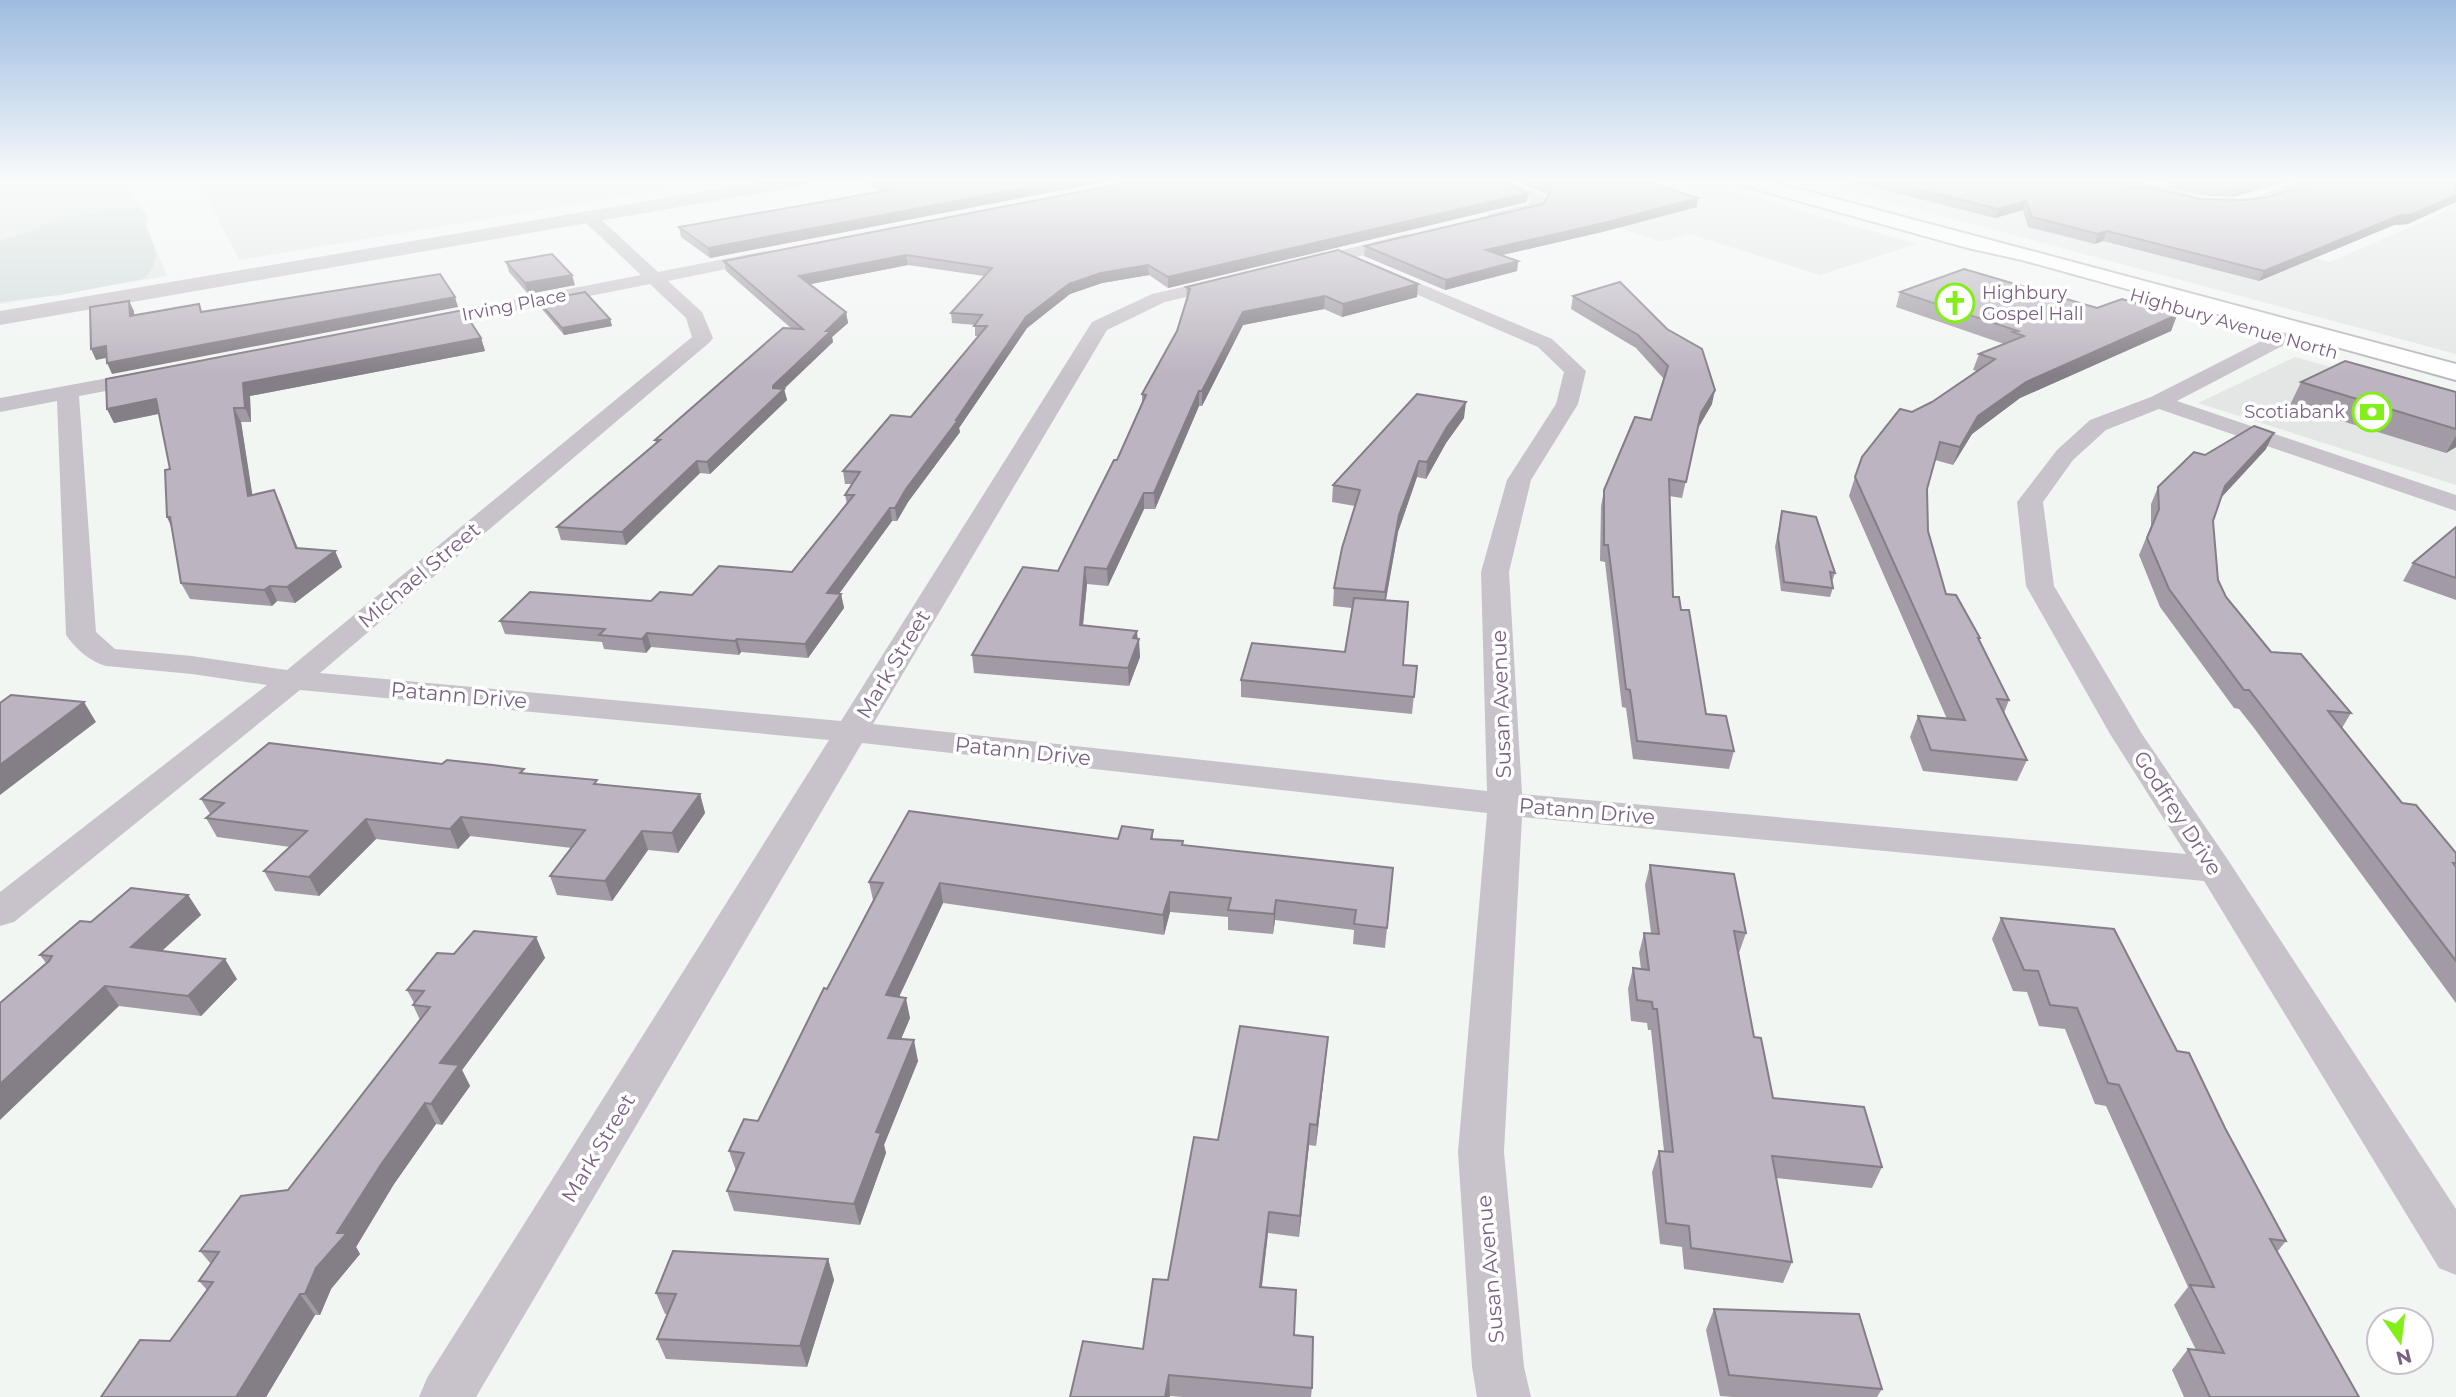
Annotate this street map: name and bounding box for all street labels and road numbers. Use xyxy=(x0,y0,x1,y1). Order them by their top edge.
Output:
street label: Irving Place xyxy=(460,284,568,326)
street label: Highbury Avenue North xyxy=(2127,284,2341,364)
street label: Michael Street xyxy=(353,517,485,633)
street label: Mark Street xyxy=(851,605,935,723)
street label: Susan Avenue xyxy=(1486,629,1516,779)
street label: Patann Drive xyxy=(390,677,528,713)
street label: Patann Drive xyxy=(954,731,1092,771)
street label: Godfrey Drive xyxy=(2128,746,2228,880)
street label: Patann Drive xyxy=(1518,793,1656,829)
street label: Mark Street xyxy=(556,1089,640,1207)
street label: Susan Avenue xyxy=(1471,1194,1509,1344)

